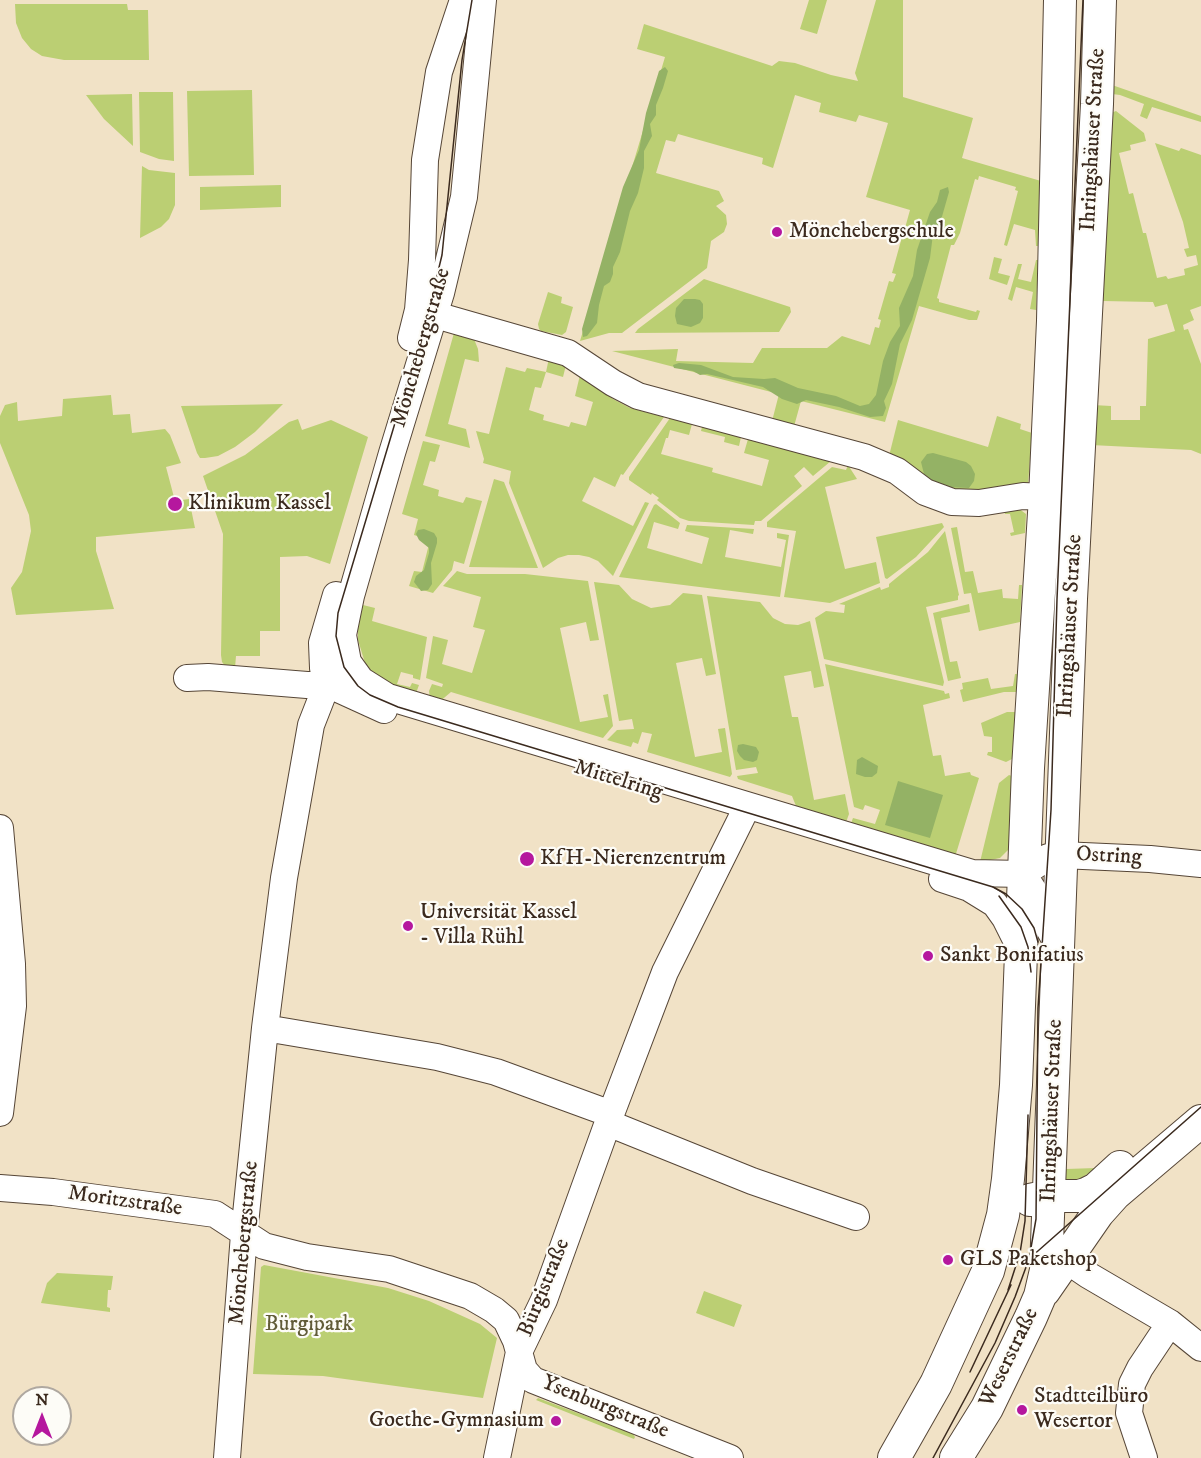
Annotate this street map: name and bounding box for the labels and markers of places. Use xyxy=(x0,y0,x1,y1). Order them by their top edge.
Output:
place label: Mönchebergschule xyxy=(789,219,954,245)
marker: Mönchebergschule xyxy=(770,225,784,239)
place label: Klinikum Kassel xyxy=(188,491,331,517)
marker: Klinikum Kassel xyxy=(166,495,184,513)
place label: KfH-Nierenzentrum xyxy=(540,846,726,872)
marker: KfH-Nierenzentrum xyxy=(518,850,536,868)
place label: Universität Kassel - Villa Rühl xyxy=(420,900,577,951)
marker: Universität Kassel - Villa Rühl xyxy=(401,919,415,933)
place label: Sankt Bonifatius xyxy=(940,943,1084,969)
marker: Sankt Bonifatius xyxy=(921,949,935,963)
place label: GLS Paketshop xyxy=(960,1247,1097,1273)
marker: GLS Paketshop xyxy=(941,1253,955,1267)
place label: Stadtteilbüro Wesertor xyxy=(1034,1384,1148,1436)
marker: Stadtteilbüro Wesertor xyxy=(1015,1403,1029,1417)
place label: Goethe-Gymnasium xyxy=(369,1408,544,1434)
marker: Goethe-Gymnasium xyxy=(549,1414,563,1428)

